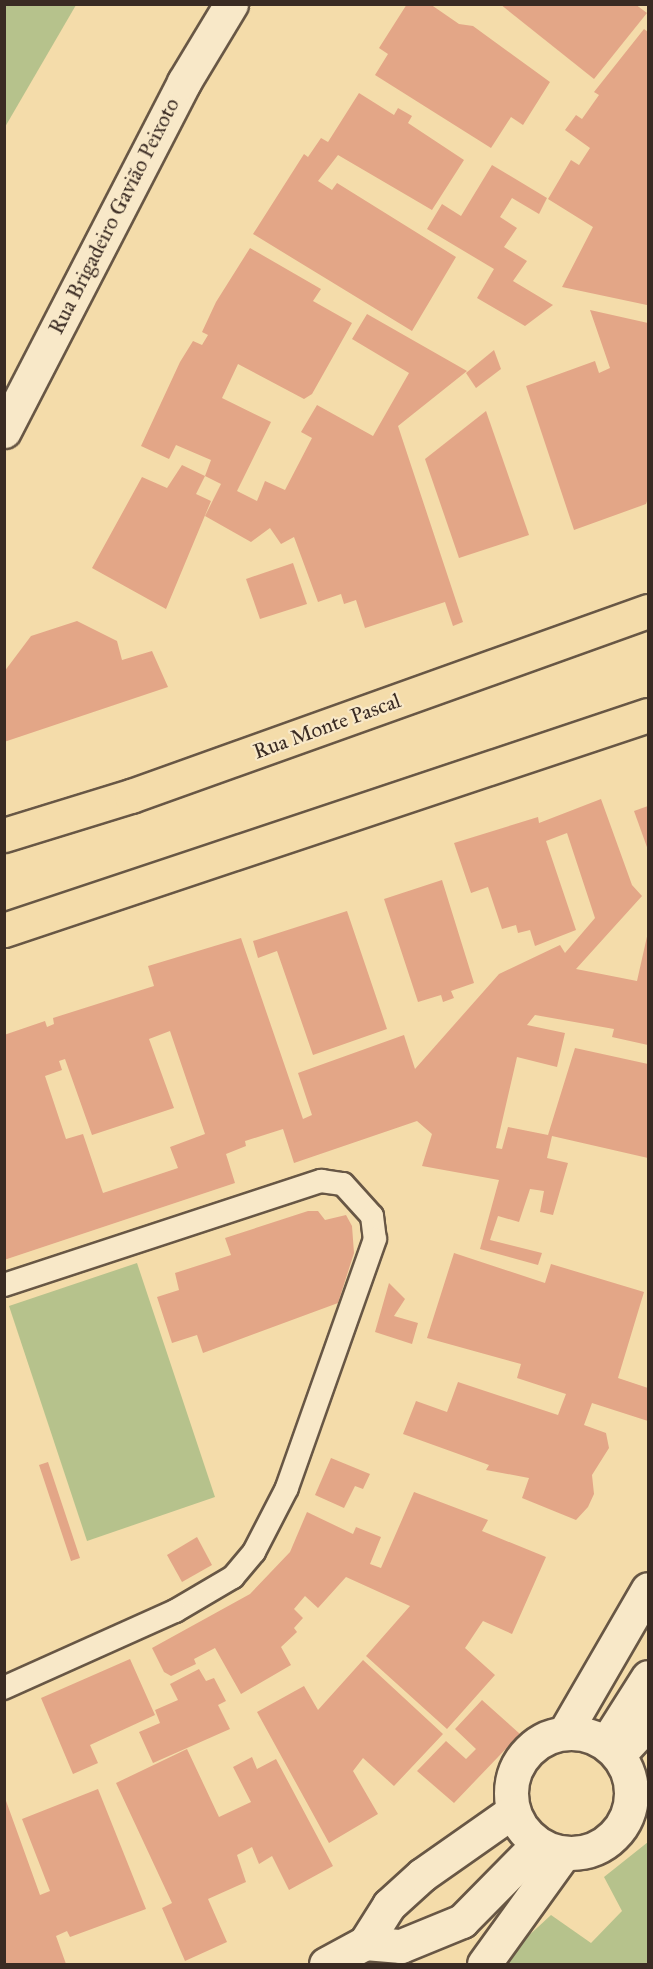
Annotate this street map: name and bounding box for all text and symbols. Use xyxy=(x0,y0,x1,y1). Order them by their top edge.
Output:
street label: Rua Brigadeiro Gavião Peixoto xyxy=(43,94,185,338)
street label: Rua Monte Pascal xyxy=(250,688,404,764)

